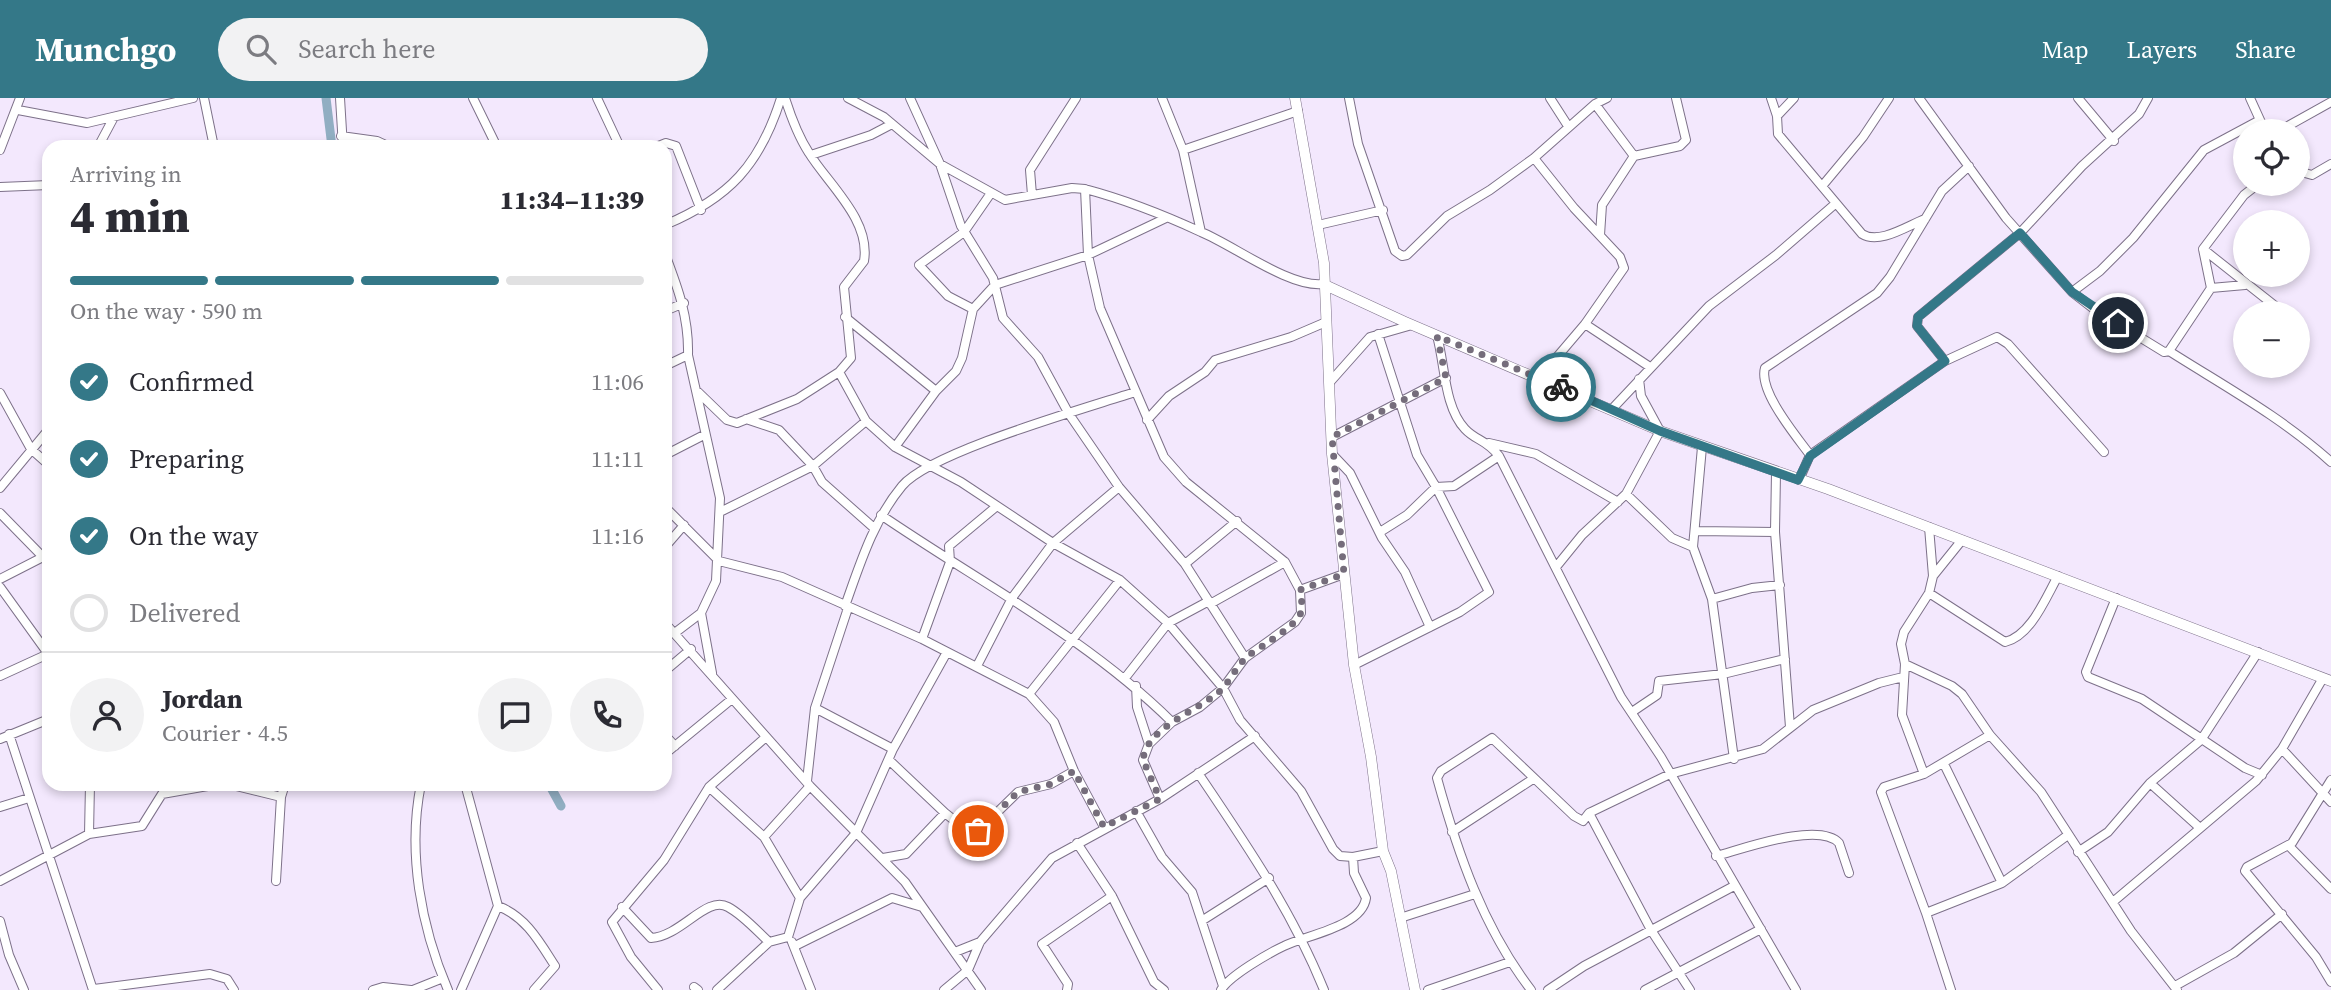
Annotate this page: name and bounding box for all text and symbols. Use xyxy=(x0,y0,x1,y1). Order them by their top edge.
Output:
search box xyxy=(218,18,708,81)
text: Munchgo xyxy=(35,27,176,72)
icon: search xyxy=(242,30,280,68)
text: Search here xyxy=(298,31,435,67)
text: Map xyxy=(2042,33,2089,66)
text: Layers xyxy=(2127,33,2197,66)
text: Share xyxy=(2235,33,2296,66)
map controls xyxy=(2233,119,2310,378)
button: locate xyxy=(2233,119,2310,196)
text: Arriving in xyxy=(70,158,182,190)
text: 11:34–11:39 xyxy=(500,182,644,218)
text: 4 min xyxy=(70,184,190,247)
button: + xyxy=(2233,210,2310,287)
pin xyxy=(2088,293,2148,353)
text: On the way · 590 m xyxy=(70,295,263,327)
button: − xyxy=(2233,301,2310,378)
icon: home xyxy=(2099,304,2137,342)
courier xyxy=(1526,352,1596,422)
icon: check xyxy=(70,363,108,401)
text: Confirmed xyxy=(129,364,254,400)
text: 11:06 xyxy=(591,366,644,398)
icon: bike xyxy=(1542,368,1580,406)
icon: check xyxy=(70,440,108,478)
text: Preparing xyxy=(129,441,244,477)
text: 11:11 xyxy=(591,443,644,475)
icon: check xyxy=(70,517,108,555)
text: On the way xyxy=(129,518,258,554)
text: 11:16 xyxy=(591,520,644,552)
text: Delivered xyxy=(129,595,240,631)
button: person xyxy=(70,678,144,752)
button: chat xyxy=(478,678,552,752)
button: phone xyxy=(570,678,644,752)
text: Jordan xyxy=(162,681,243,717)
text: Courier · 4.5 xyxy=(162,717,288,749)
pin xyxy=(948,801,1008,861)
icon: bag xyxy=(959,812,997,850)

